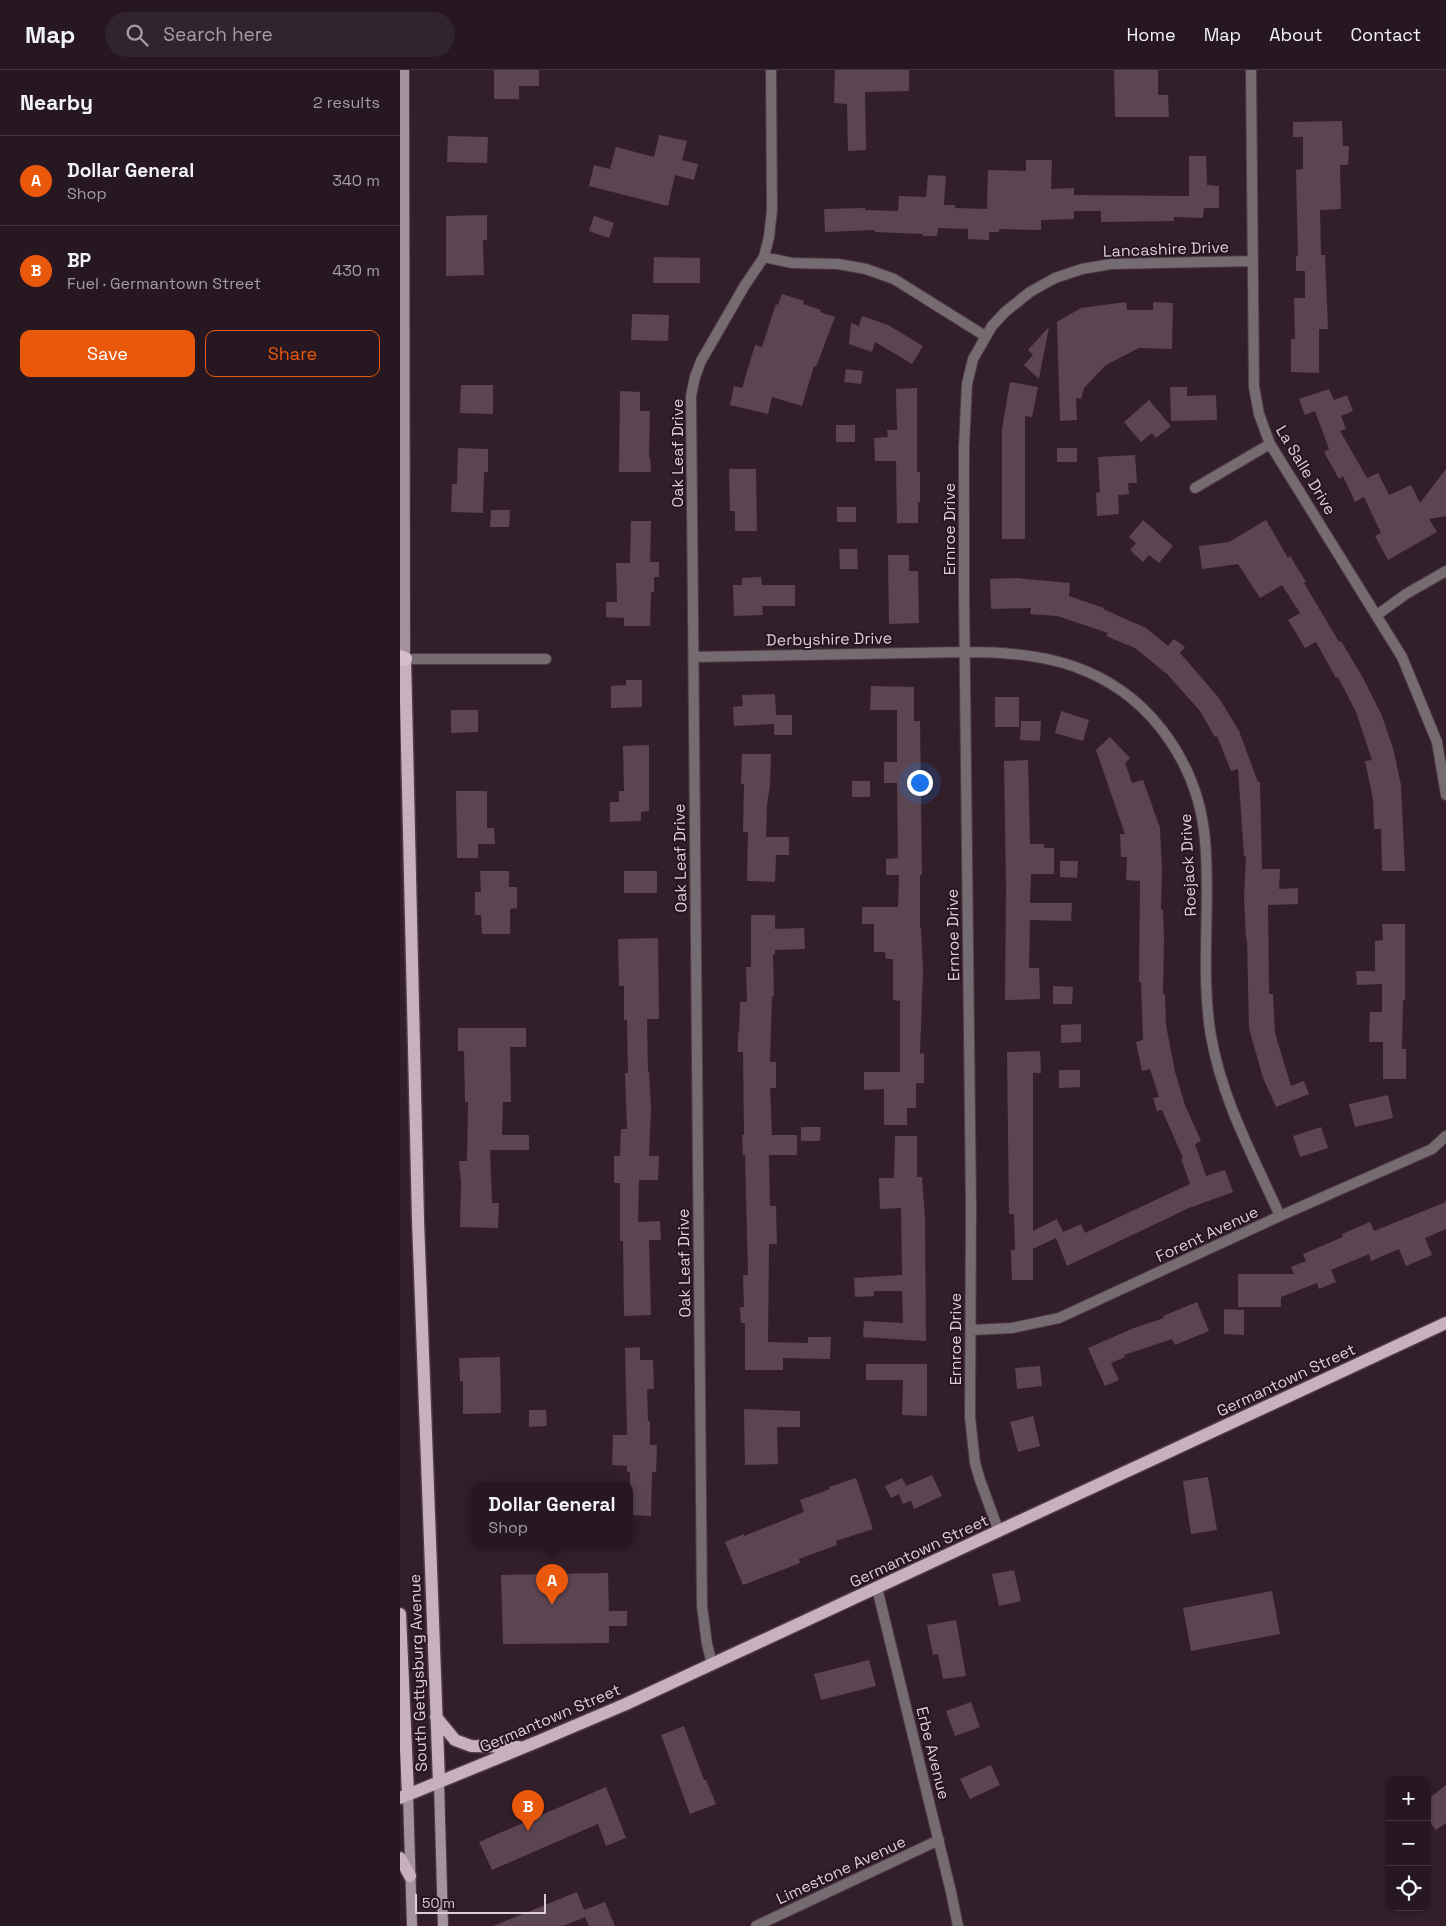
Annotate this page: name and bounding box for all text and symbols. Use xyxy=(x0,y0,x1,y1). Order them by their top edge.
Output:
search box xyxy=(105,12,455,57)
text: Map xyxy=(25,19,75,50)
icon: search xyxy=(123,21,151,49)
text: Search here xyxy=(163,22,273,47)
text: Home xyxy=(1127,23,1176,46)
text: Map xyxy=(1204,23,1241,46)
text: About xyxy=(1269,23,1323,46)
text: Contact xyxy=(1351,23,1421,46)
text: Nearby xyxy=(20,89,93,116)
text: 2 results xyxy=(313,92,380,113)
text: Dollar General xyxy=(67,158,194,183)
text: A xyxy=(31,170,41,191)
text: 340 m xyxy=(332,170,380,191)
text: Shop xyxy=(67,183,107,204)
street label: Lancashire Drive xyxy=(1103,236,1229,262)
text: BP xyxy=(67,248,91,273)
text: B xyxy=(31,260,41,281)
text: 430 m xyxy=(332,260,380,281)
text: Fuel · Germantown Street xyxy=(67,273,261,294)
button: Save xyxy=(20,330,195,377)
button: Share xyxy=(205,330,380,377)
street label: Oak Leaf Drive xyxy=(667,399,688,507)
street label: La Salle Drive xyxy=(1271,421,1341,519)
street label: Ernroe Drive xyxy=(939,483,960,575)
street label: Derbyshire Drive xyxy=(766,627,892,651)
your location xyxy=(907,770,933,796)
street label: Oak Leaf Drive xyxy=(669,803,691,913)
street label: Roejack Drive xyxy=(1175,813,1201,917)
street label: Ernroe Drive xyxy=(942,889,964,981)
street label: Forent Avenue xyxy=(1152,1201,1262,1267)
street label: Oak Leaf Drive xyxy=(673,1208,695,1318)
street label: Ernroe Drive xyxy=(945,1293,966,1385)
street label: Germantown Street xyxy=(1213,1339,1359,1421)
popup xyxy=(471,1482,633,1547)
text: Dollar General xyxy=(488,1492,616,1517)
street label: Germantown Street xyxy=(846,1510,992,1592)
text: Shop xyxy=(488,1517,528,1538)
pin: A xyxy=(536,1564,568,1605)
street label: South Gettysburg Avenue xyxy=(404,1574,432,1772)
street label: Germantown Street xyxy=(476,1679,624,1757)
street label: Erbe Avenue xyxy=(911,1704,955,1802)
map controls xyxy=(1386,1776,1431,1911)
button: + xyxy=(1386,1776,1431,1821)
pin: B xyxy=(512,1790,544,1831)
button: − xyxy=(1386,1821,1431,1866)
street label: Limestone Avenue xyxy=(773,1831,909,1909)
button: locate xyxy=(1386,1866,1431,1911)
scale bar xyxy=(415,1891,546,1914)
text: 50 m xyxy=(422,1894,455,1912)

